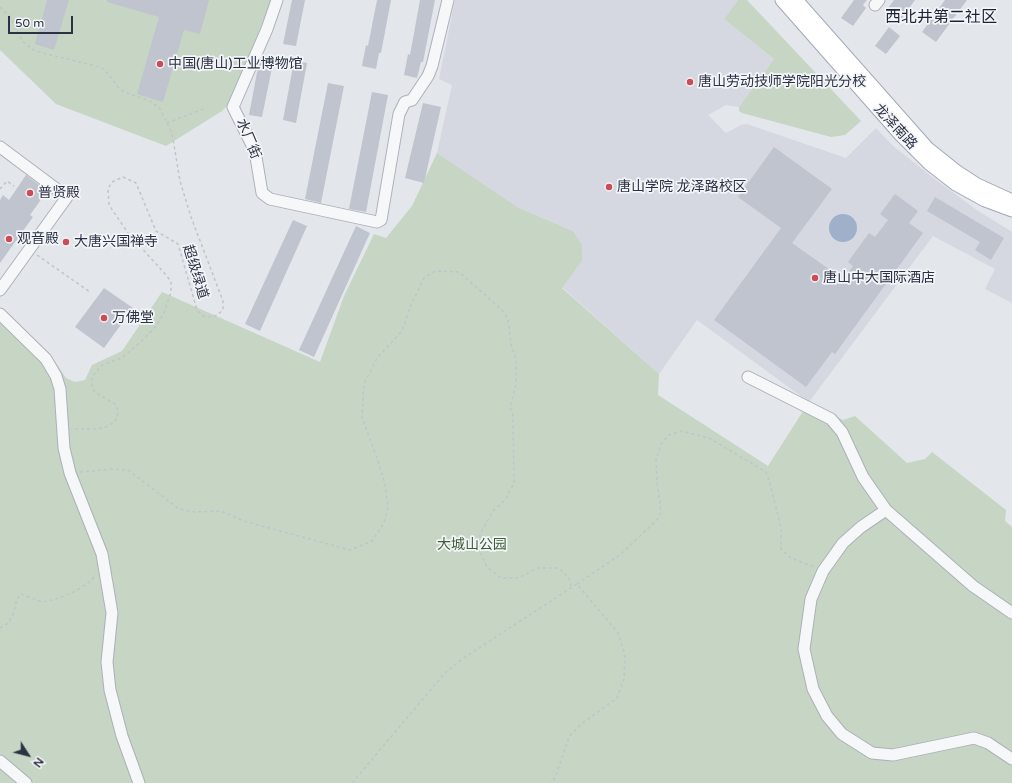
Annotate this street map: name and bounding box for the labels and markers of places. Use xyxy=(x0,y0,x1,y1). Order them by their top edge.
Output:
place label: 中国(唐山)工业博物馆 xyxy=(168,56,303,72)
marker: 中国(唐山)工业博物馆 xyxy=(155,59,165,69)
place label: 唐山劳动技师学院阳光分校 xyxy=(698,74,866,90)
marker: 唐山劳动技师学院阳光分校 xyxy=(685,77,695,87)
place label: 唐山学院 龙泽路校区 xyxy=(617,179,747,195)
marker: 唐山学院 龙泽路校区 xyxy=(604,182,614,192)
place label: 普贤殿 xyxy=(38,185,80,201)
marker: 普贤殿 xyxy=(25,188,35,198)
place label: 观音殿 xyxy=(17,231,59,247)
marker: 观音殿 xyxy=(4,234,14,244)
place label: 大唐兴国禅寺 xyxy=(74,234,158,250)
marker: 大唐兴国禅寺 xyxy=(61,237,71,247)
place label: 唐山中大国际酒店 xyxy=(823,270,935,286)
marker: 唐山中大国际酒店 xyxy=(810,273,820,283)
place label: 万佛堂 xyxy=(112,310,154,326)
marker: 万佛堂 xyxy=(99,313,109,323)

